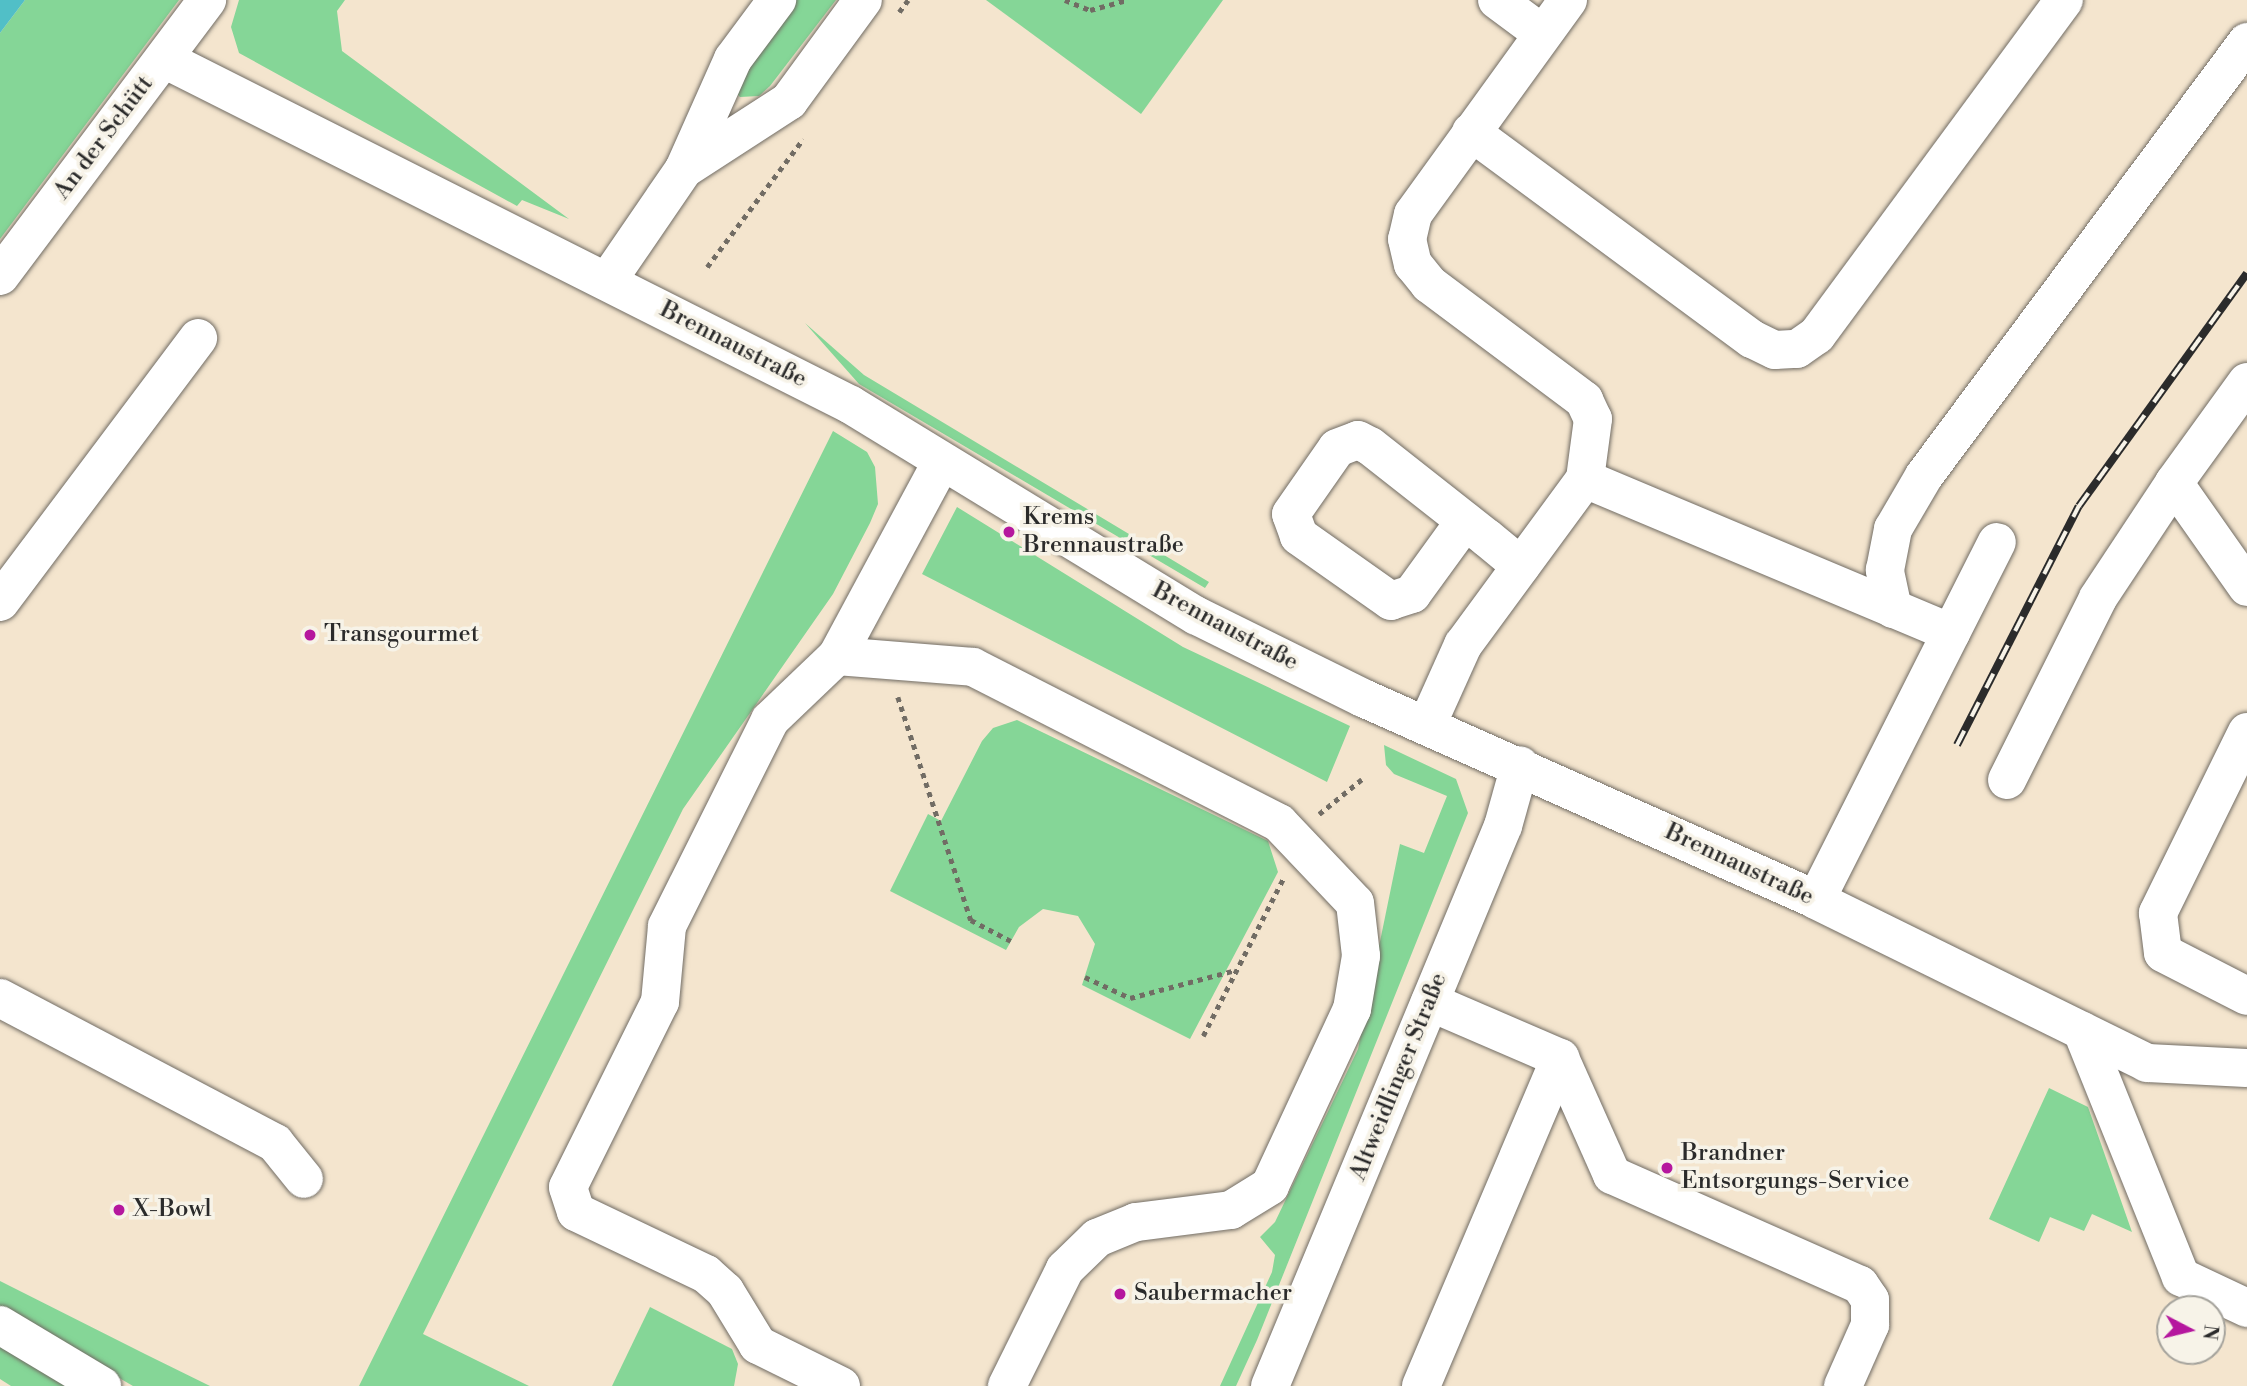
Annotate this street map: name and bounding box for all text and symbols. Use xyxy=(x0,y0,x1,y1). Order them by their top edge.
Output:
street label: An der Schütt xyxy=(48,70,160,206)
street label: Brennaustraße xyxy=(655,296,811,394)
place label: Krems Brennaustraße xyxy=(1023,504,1184,560)
marker: Krems Brennaustraße xyxy=(1001,524,1017,540)
street label: Brennaustraße xyxy=(1147,577,1303,677)
place label: Transgourmet xyxy=(324,621,479,649)
marker: Transgourmet xyxy=(302,627,318,643)
street label: Brennaustraße xyxy=(1660,818,1818,912)
street label: Altweidlinger Straße xyxy=(1344,969,1454,1185)
place label: Brandner Entsorgungs-Service xyxy=(1681,1140,1909,1196)
marker: Brandner Entsorgungs-Service xyxy=(1659,1160,1675,1176)
place label: X-Bowl xyxy=(133,1196,212,1224)
marker: X-Bowl xyxy=(111,1202,127,1218)
place label: Saubermacher xyxy=(1134,1280,1292,1308)
marker: Saubermacher xyxy=(1112,1286,1128,1302)
north arrow xyxy=(2156,1295,2226,1365)
text: N xyxy=(2197,1323,2223,1341)

